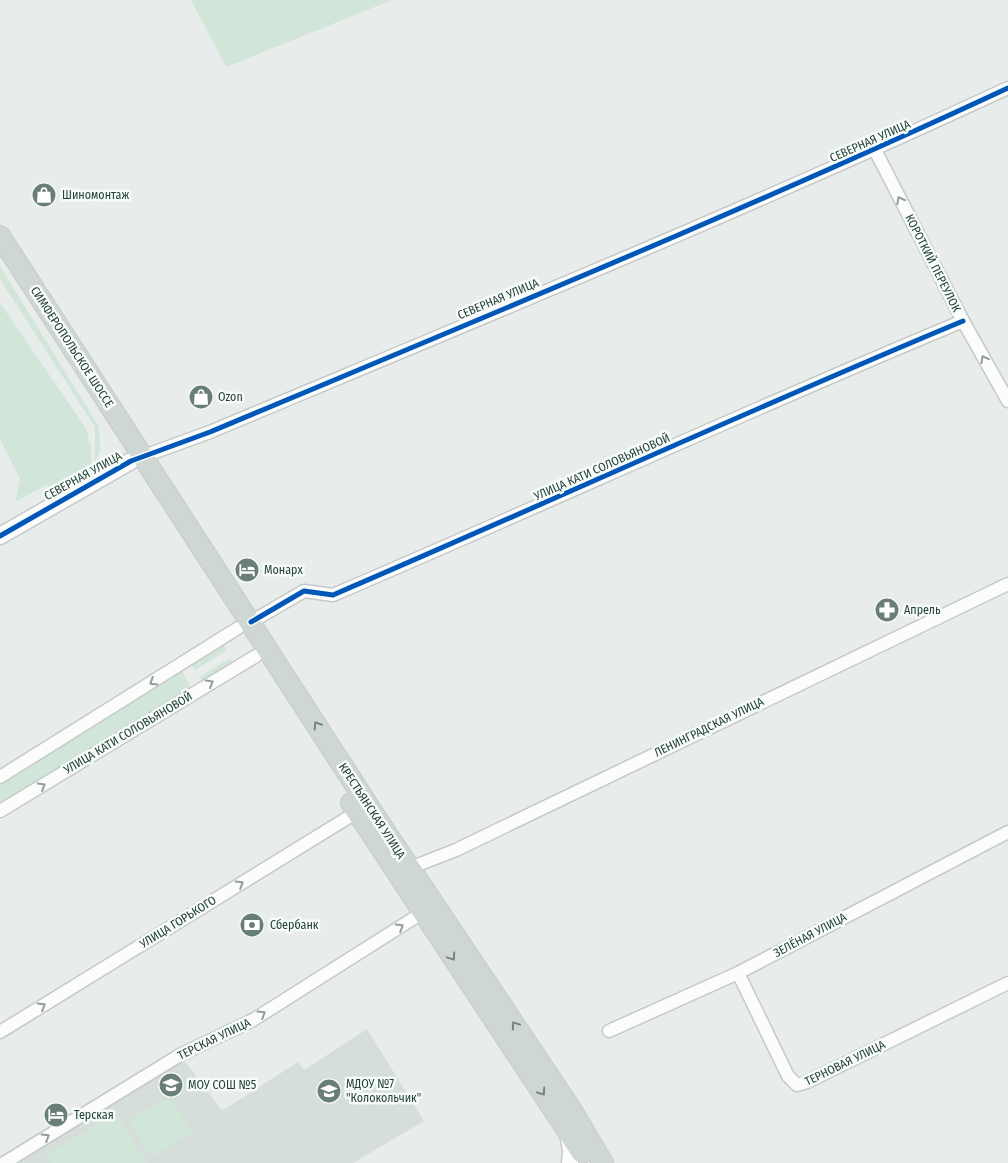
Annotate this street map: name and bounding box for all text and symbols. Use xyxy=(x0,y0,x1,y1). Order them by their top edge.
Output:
street label: СЕВЕРНАЯ УЛИЦА xyxy=(828,117,913,165)
shop icon: Шиномонтаж xyxy=(31,182,57,208)
place label: Шиномонтаж xyxy=(62,188,129,202)
one-way arrow xyxy=(896,196,906,205)
street label: КОРОТКИЙ ПЕРЕУЛОК xyxy=(902,211,965,315)
street label: СЕВЕРНАЯ УЛИЦА xyxy=(455,275,541,322)
street label: СИМФЕРОПОЛЬСКОЕ ШОССЕ xyxy=(28,284,117,410)
one-way arrow xyxy=(980,355,990,364)
shop icon: Ozon xyxy=(188,384,214,410)
place label: Ozon xyxy=(218,390,243,404)
street label: УЛИЦА КАТИ СОЛОВЬЯНОВОЙ xyxy=(531,430,672,504)
street label: СЕВЕРНАЯ УЛИЦА xyxy=(42,449,125,503)
hotel icon: Монарх xyxy=(234,557,260,583)
place label: Монарх xyxy=(264,563,303,577)
pharmacy icon: Апрель xyxy=(874,597,900,623)
place label: Апрель xyxy=(904,603,941,617)
one-way arrow xyxy=(149,676,158,686)
one-way arrow xyxy=(205,680,214,690)
street label: УЛИЦА КАТИ СОЛОВЬЯНОВОЙ xyxy=(60,688,195,777)
street label: ЛЕНИНГРАДСКАЯ УЛИЦА xyxy=(652,694,767,760)
one-way arrow xyxy=(313,721,323,730)
street label: КРЕСТЬЯНСКАЯ УЛИЦА xyxy=(336,760,409,862)
one-way arrow xyxy=(36,782,45,792)
one-way arrow xyxy=(234,881,243,891)
street label: УЛИЦА ГОРЬКОГО xyxy=(136,893,219,952)
street label: ЗЕЛЁНАЯ УЛИЦА xyxy=(771,909,849,960)
bank icon: Сбербанк xyxy=(239,912,265,938)
place label: Сбербанк xyxy=(270,918,319,932)
one-way arrow xyxy=(394,924,403,933)
one-way arrow xyxy=(446,951,455,961)
one-way arrow xyxy=(36,1003,45,1013)
one-way arrow xyxy=(257,1010,266,1020)
street label: ТЕРСКАЯ УЛИЦА xyxy=(175,1015,253,1063)
one-way arrow xyxy=(512,1021,521,1031)
street label: ТЕРНОВАЯ УЛИЦА xyxy=(802,1037,888,1089)
school or university icon: МОУ СОШ №5 xyxy=(158,1072,184,1098)
place label: МДОУ №7 "Колокольчик" xyxy=(346,1077,421,1105)
place label: МОУ СОШ №5 xyxy=(188,1078,257,1092)
school or university icon: МДОУ №7 "Колокольчик" xyxy=(316,1078,342,1104)
one-way arrow xyxy=(536,1086,545,1096)
hotel icon: Терская xyxy=(43,1102,69,1128)
place label: Терская xyxy=(74,1108,114,1122)
one-way arrow xyxy=(40,1134,49,1144)

